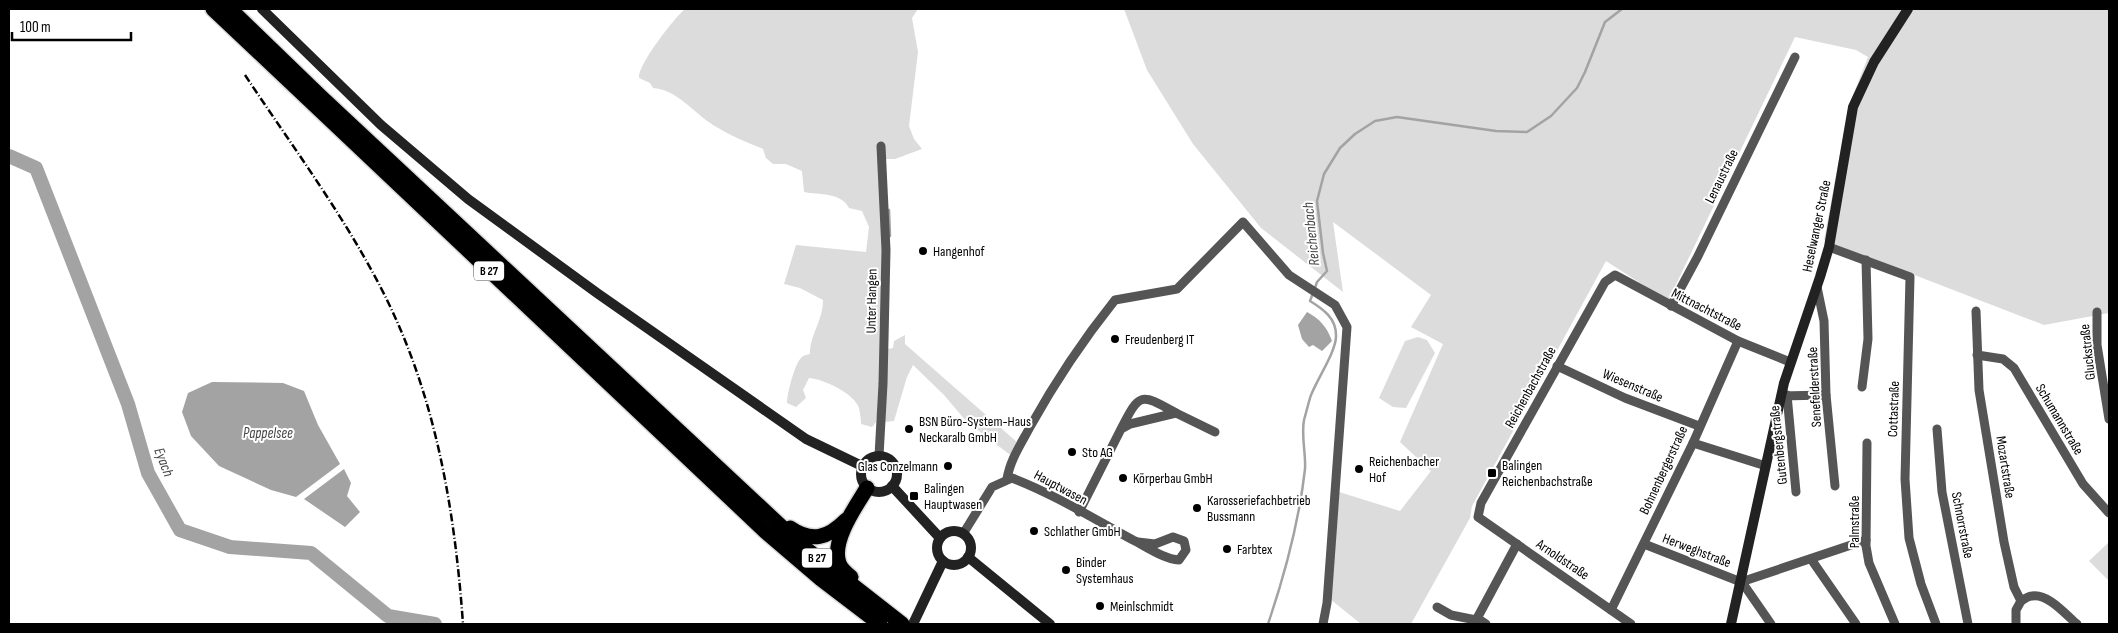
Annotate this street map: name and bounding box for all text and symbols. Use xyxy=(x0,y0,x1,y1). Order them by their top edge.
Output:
scale bar xyxy=(12,10,131,42)
text: 100 m xyxy=(20,18,51,37)
street label: Lenaustraße xyxy=(1701,146,1742,206)
street label: Heselwanger Straße xyxy=(1798,179,1835,274)
water label: Reichenbach xyxy=(1299,201,1324,267)
place label: Hangenhof xyxy=(933,243,985,260)
marker: Hangenhof xyxy=(917,245,929,257)
road number: B 27 xyxy=(474,262,504,280)
street label: Unter Hangen xyxy=(862,269,881,334)
street label: Mittnachtstraße xyxy=(1669,284,1745,334)
street label: Gluckstraße xyxy=(2076,323,2099,381)
place label: Freudenberg IT xyxy=(1125,331,1195,348)
marker: Freudenberg IT xyxy=(1109,333,1121,345)
street label: Reichenbachstraße xyxy=(1501,344,1560,431)
street label: Senefelderstraße xyxy=(1804,346,1825,428)
street label: Wiesenstraße xyxy=(1600,365,1666,406)
street label: Cottastraße xyxy=(1884,381,1903,437)
street label: Schumannstraße xyxy=(2032,381,2087,458)
street label: Gutenbergstraße xyxy=(1766,405,1791,485)
place label: BSN Büro-System-Haus Neckaralb GmbH xyxy=(919,413,1031,446)
marker: BSN Büro-System-Haus Neckaralb GmbH xyxy=(903,423,915,435)
street label: Bohnenbergerstraße xyxy=(1636,423,1691,517)
water label: Pappelsee xyxy=(243,424,293,443)
street label: Mozartstraße xyxy=(1992,435,2019,499)
place label: Sto AG xyxy=(1082,444,1113,461)
water label: Eyach xyxy=(149,445,178,479)
marker: Sto AG xyxy=(1066,446,1078,458)
place label: Reichenbacher Hof xyxy=(1369,453,1439,486)
place label: Balingen Reichenbachstraße xyxy=(1502,457,1593,490)
place label: Glas Conzelmann xyxy=(858,458,938,475)
marker: Glas Conzelmann xyxy=(942,460,954,472)
marker: Reichenbacher Hof xyxy=(1353,463,1365,475)
street label: Hauptwasen xyxy=(1031,466,1090,509)
marker: Balingen Reichenbachstraße xyxy=(1486,467,1498,479)
place label: Körperbau GmbH xyxy=(1133,470,1213,487)
marker: Körperbau GmbH xyxy=(1117,472,1129,484)
place label: Balingen Hauptwasen xyxy=(924,480,982,513)
marker: Balingen Hauptwasen xyxy=(908,490,920,502)
street label: Schnorrstraße xyxy=(1948,490,1977,560)
place label: Karosseriefachbetrieb Bussmann xyxy=(1207,492,1311,525)
street label: Palmstraße xyxy=(1846,496,1863,548)
marker: Karosseriefachbetrieb Bussmann xyxy=(1191,502,1203,514)
place label: Schlather GmbH xyxy=(1044,523,1121,540)
marker: Schlather GmbH xyxy=(1028,525,1040,537)
street label: Herweghstraße xyxy=(1660,530,1733,571)
street label: Arnoldstraße xyxy=(1532,535,1593,583)
place label: Farbtex xyxy=(1237,541,1273,558)
marker: Farbtex xyxy=(1221,543,1233,555)
road number: B 27 xyxy=(802,548,832,568)
place label: Binder Systemhaus xyxy=(1076,554,1133,587)
marker: Binder Systemhaus xyxy=(1060,564,1072,576)
place label: Meinlschmidt xyxy=(1110,598,1173,615)
marker: Meinlschmidt xyxy=(1094,600,1106,612)

